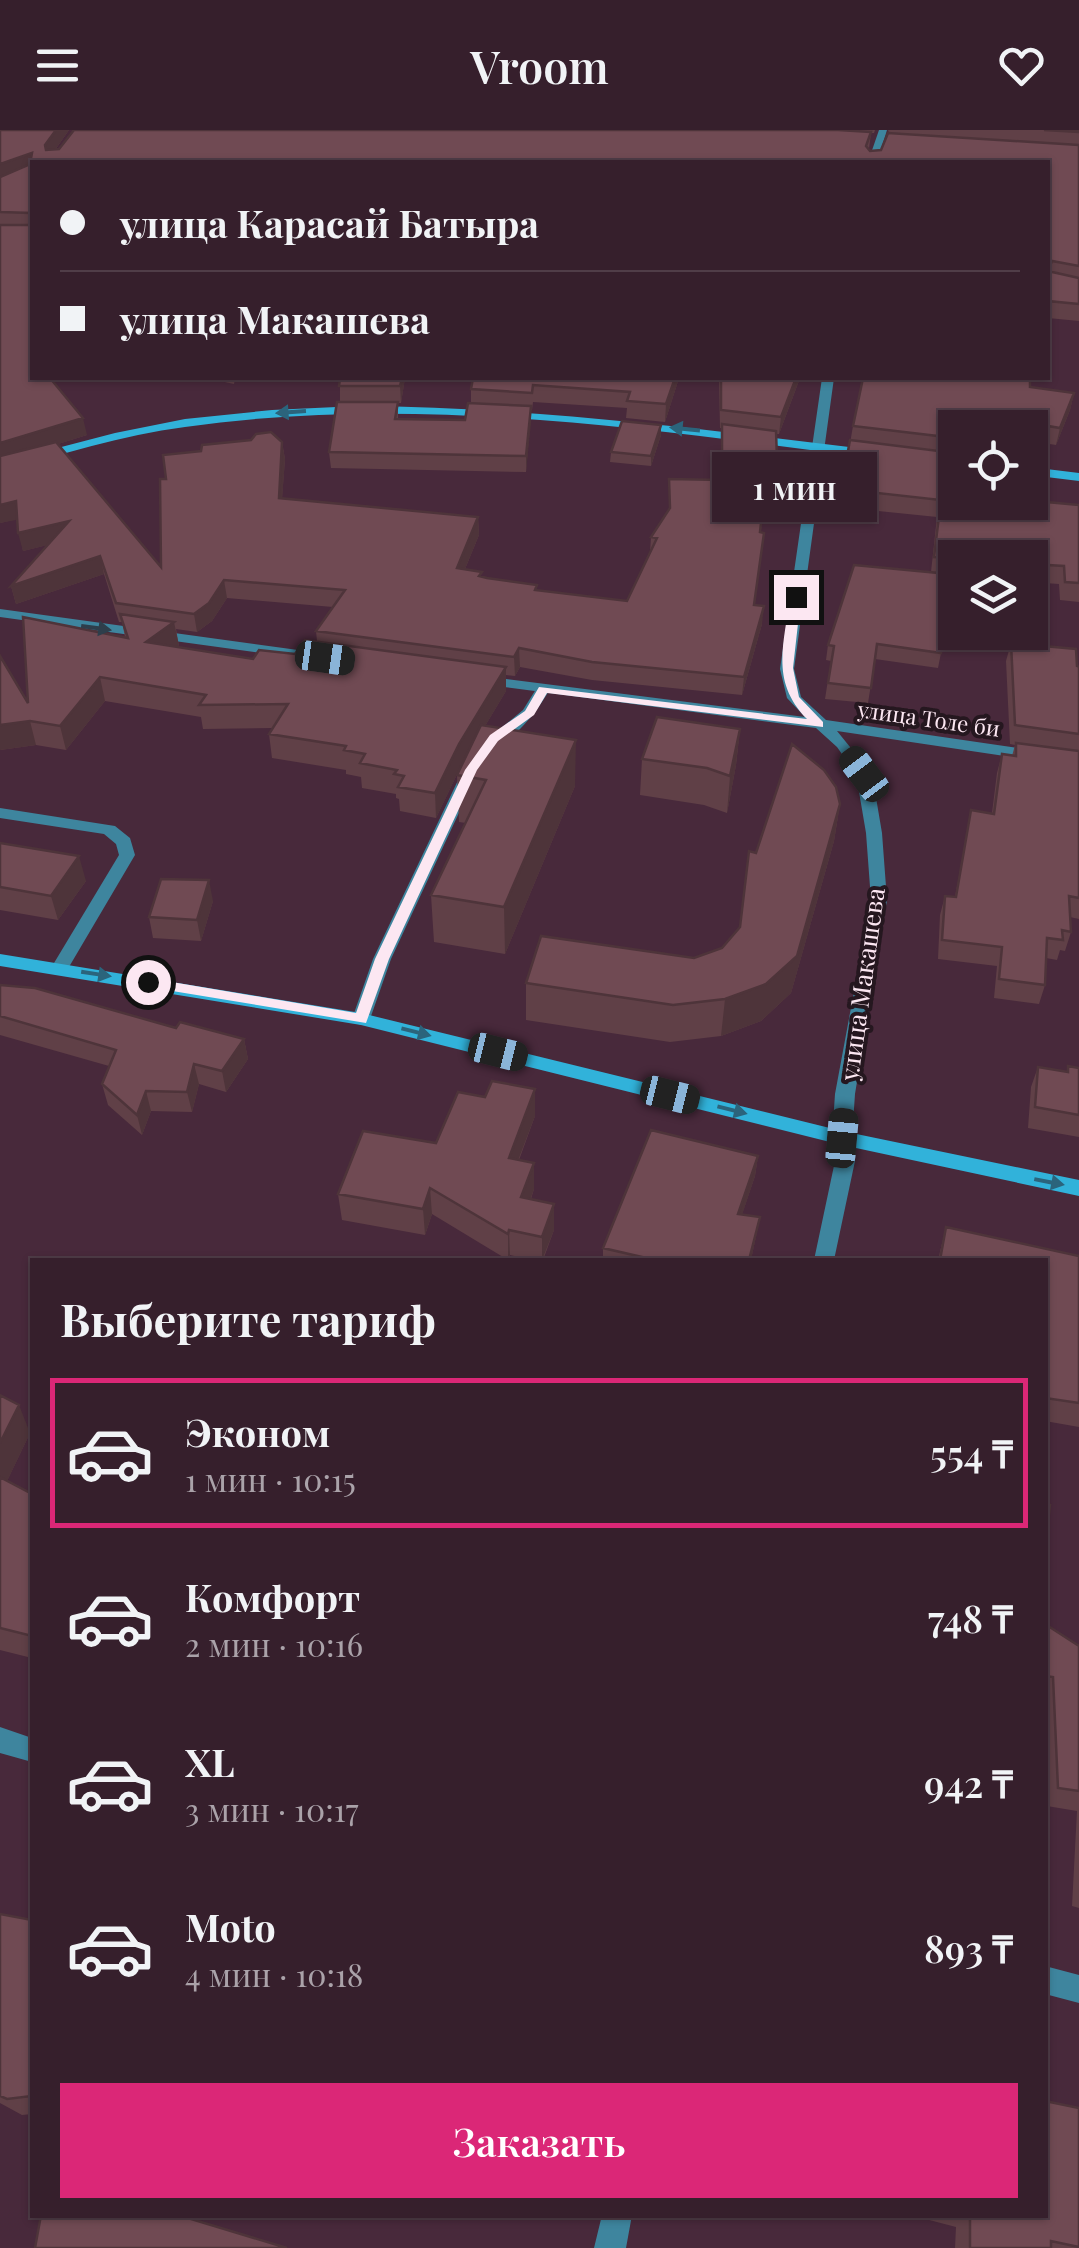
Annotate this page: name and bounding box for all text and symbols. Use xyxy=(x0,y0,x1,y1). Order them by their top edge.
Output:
text: Vroom xyxy=(470,35,609,95)
icon: menu xyxy=(30,38,85,93)
icon: heart xyxy=(994,38,1049,93)
text: улица Карасай Батыра xyxy=(120,197,539,248)
text: улица Макашева xyxy=(120,293,430,344)
one-way arrow xyxy=(274,404,306,420)
map controls xyxy=(938,410,1048,650)
button: locate xyxy=(938,410,1048,520)
one-way arrow xyxy=(668,421,700,437)
callout: 1 мин xyxy=(714,452,878,522)
text: 1 мин xyxy=(752,465,837,508)
button: layers xyxy=(938,540,1048,650)
route end xyxy=(774,575,819,620)
one-way arrow xyxy=(81,620,113,636)
car xyxy=(293,639,357,677)
street label: улица Толе би xyxy=(855,693,1002,743)
car xyxy=(834,741,894,807)
street label: улица Макашева xyxy=(831,885,891,1084)
route start xyxy=(126,960,171,1005)
one-way arrow xyxy=(81,967,113,983)
one-way arrow xyxy=(401,1025,432,1040)
car xyxy=(465,1030,531,1074)
car xyxy=(637,1073,703,1117)
one-way arrow xyxy=(717,1103,748,1118)
car xyxy=(824,1107,860,1169)
one-way arrow xyxy=(1033,1174,1064,1190)
text: Выберите тариф xyxy=(60,1288,436,1348)
text: Эконом xyxy=(185,1406,330,1457)
icon: car xyxy=(65,1408,155,1498)
text: 554 ₸ xyxy=(930,1427,1013,1478)
text: 1 мин · 10:15 xyxy=(185,1457,356,1500)
text: Комфорт xyxy=(185,1571,360,1622)
icon: car xyxy=(65,1573,155,1663)
text: 748 ₸ xyxy=(928,1592,1013,1643)
text: 2 мин · 10:16 xyxy=(185,1622,363,1665)
text: XL xyxy=(185,1736,234,1787)
icon: car xyxy=(65,1738,155,1828)
text: 942 ₸ xyxy=(924,1757,1013,1808)
text: 3 мин · 10:17 xyxy=(185,1787,358,1830)
text: Moto xyxy=(185,1901,276,1952)
icon: car xyxy=(65,1903,155,1993)
text: 893 ₸ xyxy=(924,1922,1013,1973)
text: 4 мин · 10:18 xyxy=(185,1952,364,1995)
button: Заказать xyxy=(60,2083,1018,2198)

